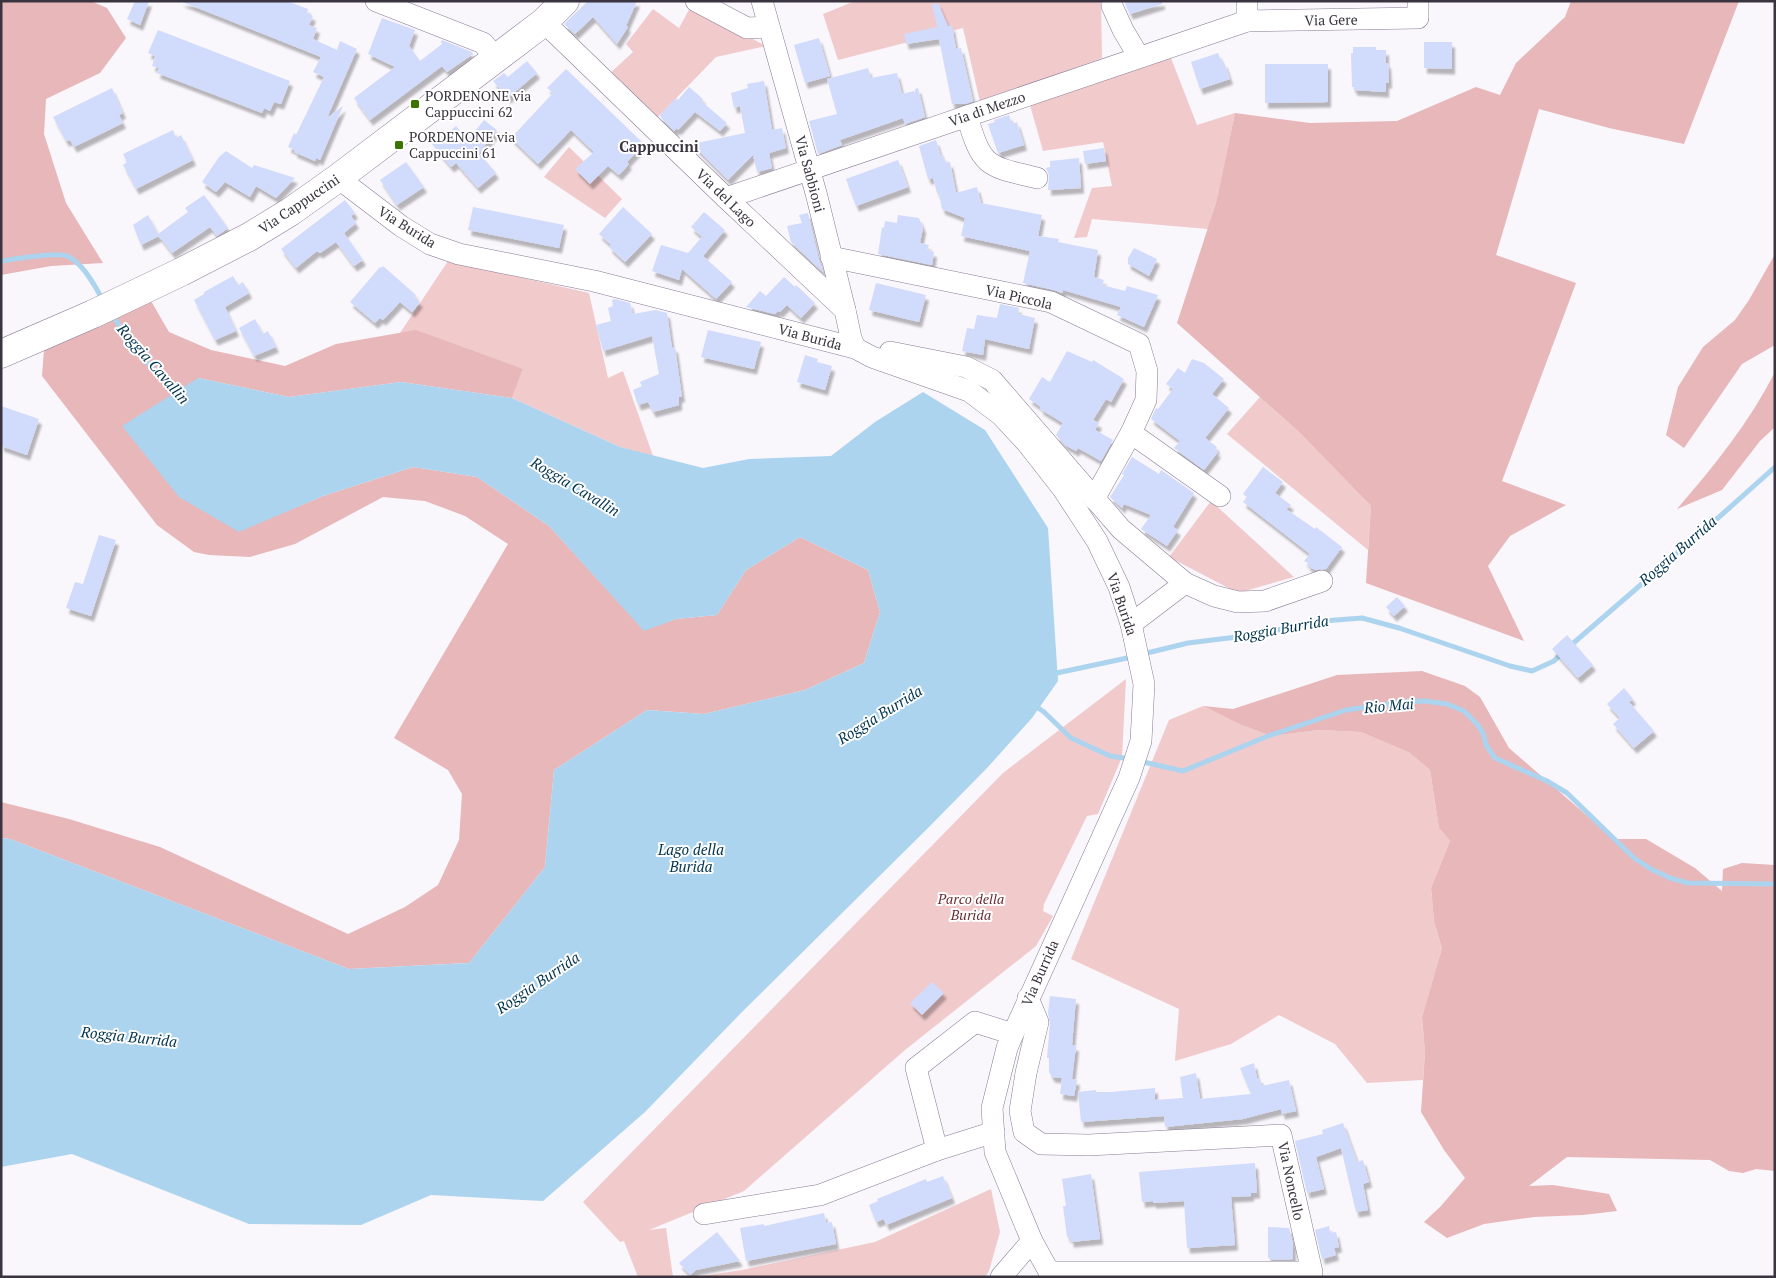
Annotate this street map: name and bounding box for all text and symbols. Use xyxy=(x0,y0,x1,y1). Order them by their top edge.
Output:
street label: Via Gere xyxy=(1304,10,1358,29)
place label: PORDENONE via Cappuccini 62 xyxy=(425,86,531,121)
street label: Via di Mezzo xyxy=(946,87,1028,130)
marker: PORDENONE via Cappuccini 62 xyxy=(409,98,421,110)
place label: PORDENONE via Cappuccini 61 xyxy=(409,127,515,162)
street label: Via Sabbioni xyxy=(791,133,830,214)
district label: Cappuccini xyxy=(619,136,699,156)
marker: PORDENONE via Cappuccini 61 xyxy=(393,139,405,151)
street label: Via del Lago xyxy=(692,164,761,231)
street label: Via Cappuccini xyxy=(255,169,343,238)
street label: Via Burida xyxy=(375,201,440,252)
street label: Via Piccola xyxy=(984,280,1055,313)
water label: Roggia Cavallin xyxy=(113,318,194,408)
street label: Via Burida xyxy=(776,319,844,354)
water label: Roggia Cavallin xyxy=(527,451,624,521)
water label: Roggia Burrida xyxy=(1634,511,1720,590)
street label: Via Burida xyxy=(1103,570,1142,638)
water label: Roggia Burrida xyxy=(1230,610,1330,646)
water label: Roggia Burrida xyxy=(832,680,926,749)
water label: Rio Mai xyxy=(1362,693,1415,717)
water label: Lago della Burida xyxy=(657,839,724,876)
park label: Parco della Burida xyxy=(937,889,1004,924)
street label: Via Burrida xyxy=(1016,937,1063,1009)
water label: Roggia Burrida xyxy=(491,947,583,1018)
water label: Roggia Burrida xyxy=(79,1021,178,1051)
street label: Via Noncello xyxy=(1274,1140,1309,1222)

